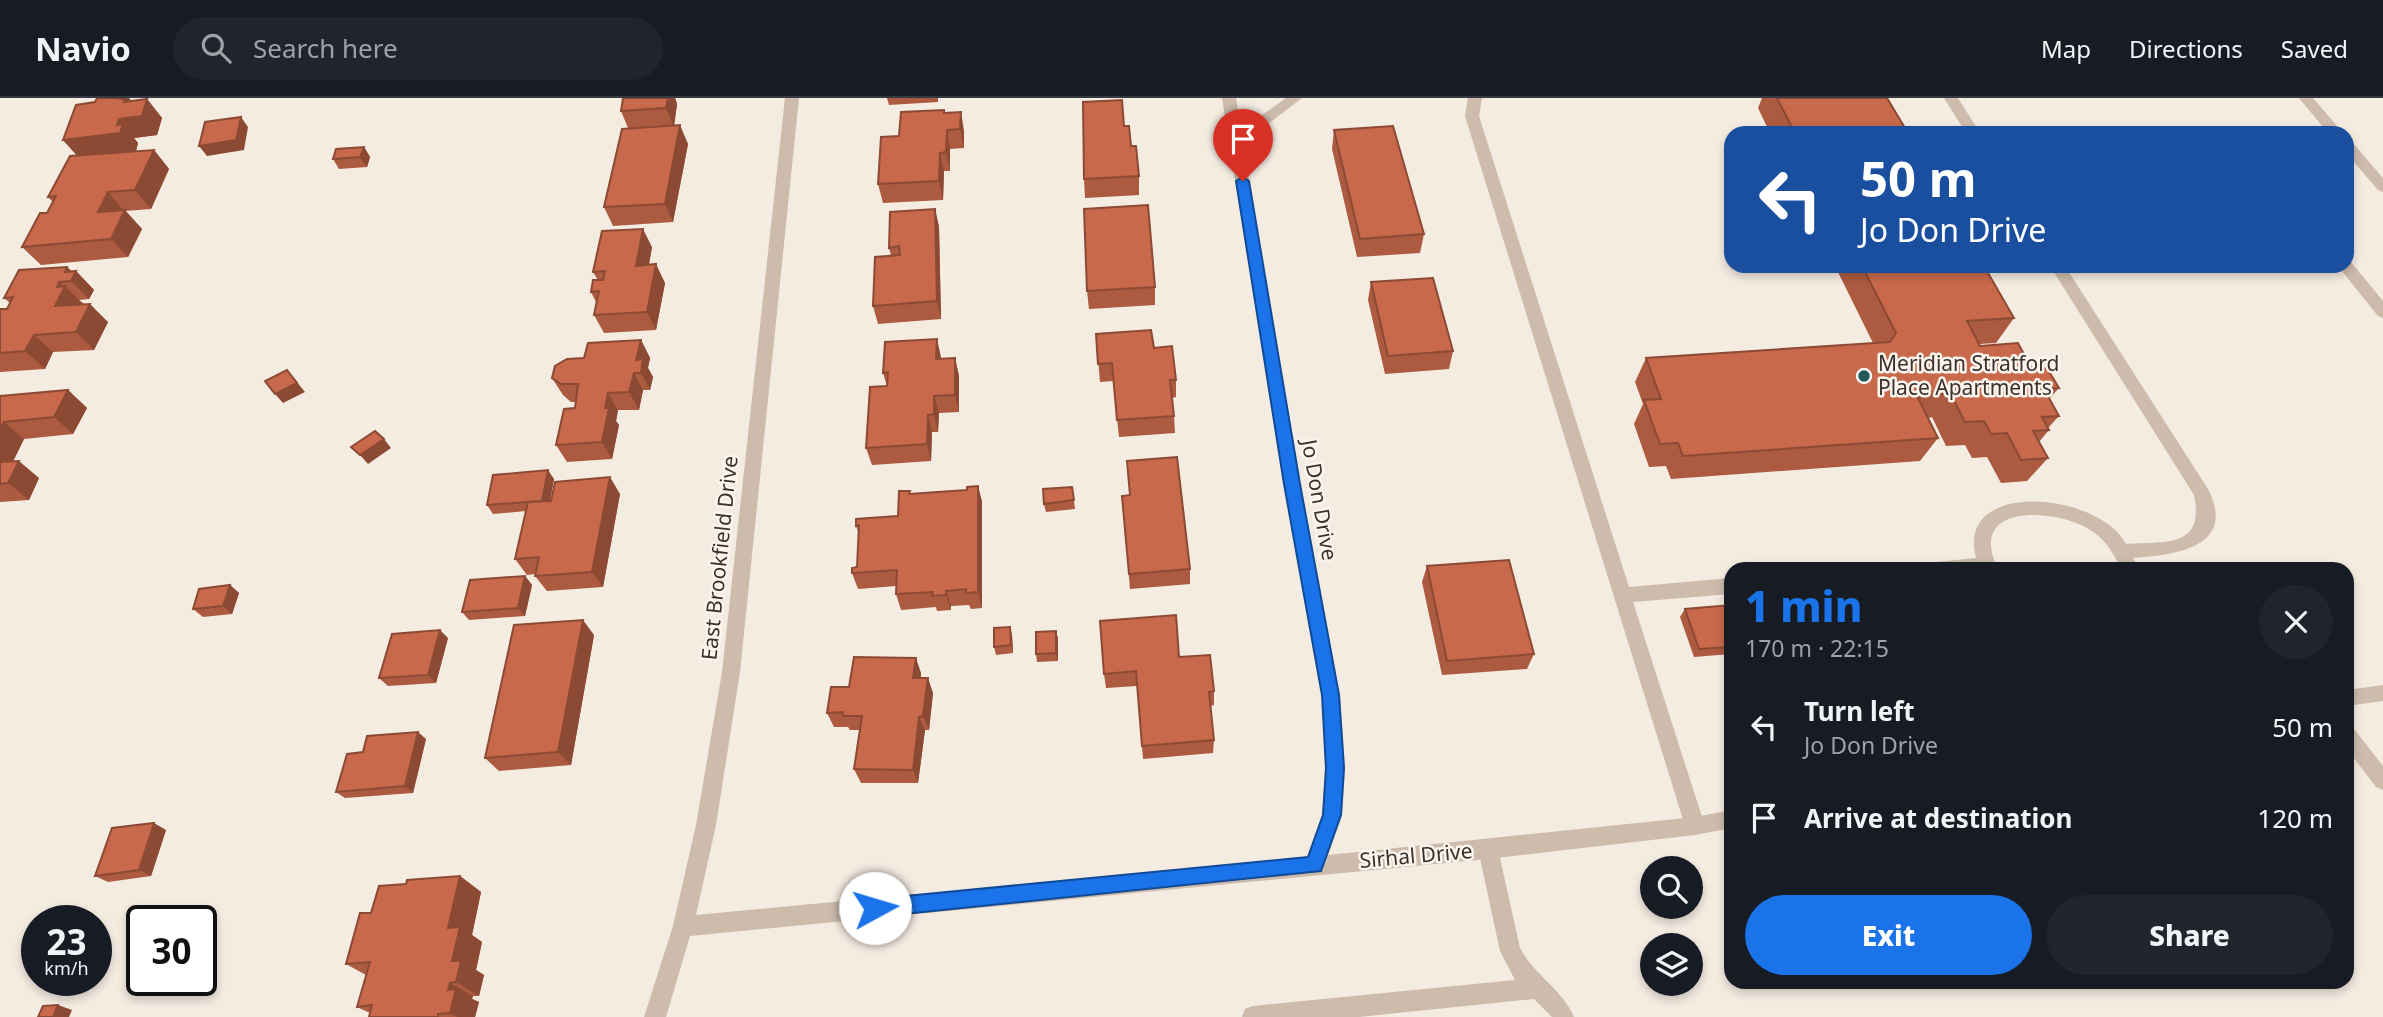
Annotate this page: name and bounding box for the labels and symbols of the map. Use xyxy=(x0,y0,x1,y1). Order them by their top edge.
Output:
pin xyxy=(1213,109,1273,181)
place label: Meridian Stratford Place Apartments xyxy=(1878,349,2059,401)
marker: Meridian Stratford Place Apartments xyxy=(1856,368,1872,384)
street label: Jo Don Drive xyxy=(1295,435,1344,562)
street label: East Brookfield Drive xyxy=(694,454,744,661)
street label: Sirhal Drive xyxy=(1358,836,1474,874)
position arrow xyxy=(838,871,912,945)
speed limit sign: 30 xyxy=(126,905,217,996)

